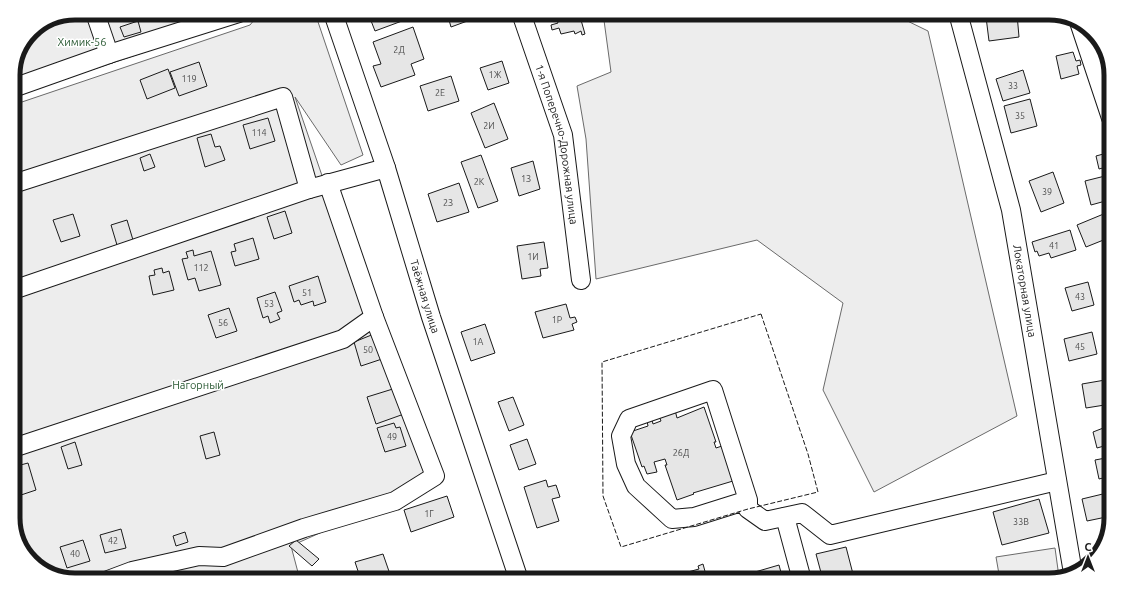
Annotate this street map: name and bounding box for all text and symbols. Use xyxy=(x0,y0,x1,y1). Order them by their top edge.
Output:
park label: Химик-56 xyxy=(58,36,106,48)
house number: 2Д xyxy=(393,45,405,55)
street label: 1-я Поперечно-Дорожная улица xyxy=(533,63,580,225)
house number: 1Ж xyxy=(489,70,502,80)
house number: 119 xyxy=(181,74,197,84)
house number: 33 xyxy=(1008,81,1018,91)
house number: 2Е xyxy=(435,88,445,98)
house number: 35 xyxy=(1015,111,1025,121)
house number: 2И xyxy=(483,121,495,131)
house number: 114 xyxy=(251,128,267,138)
house number: 1З xyxy=(521,174,531,184)
house number: 2К xyxy=(474,177,485,187)
house number: 39 xyxy=(1042,187,1052,197)
house number: 2З xyxy=(443,198,453,208)
house number: 41 xyxy=(1049,241,1059,251)
street label: Локаторная улица xyxy=(1011,244,1039,338)
house number: 1И xyxy=(527,252,539,262)
street label: Таёжная улица xyxy=(408,258,442,335)
house number: 112 xyxy=(193,263,209,273)
house number: 51 xyxy=(302,288,312,298)
house number: 43 xyxy=(1075,292,1085,302)
house number: 53 xyxy=(264,299,274,309)
house number: 1Р xyxy=(552,315,563,325)
house number: 56 xyxy=(218,318,228,328)
house number: 1А xyxy=(473,337,484,347)
house number: 45 xyxy=(1075,342,1085,352)
house number: 50 xyxy=(363,345,373,355)
park label: Нагорный xyxy=(172,379,224,391)
house number: 49 xyxy=(387,432,397,442)
house number: 26Д xyxy=(673,448,689,458)
house number: 1Г xyxy=(424,509,434,519)
house number: 33В xyxy=(1013,517,1029,527)
house number: 42 xyxy=(108,536,118,546)
north arrow xyxy=(1068,537,1108,577)
text: С xyxy=(1084,541,1092,553)
house number: 40 xyxy=(70,549,80,559)

